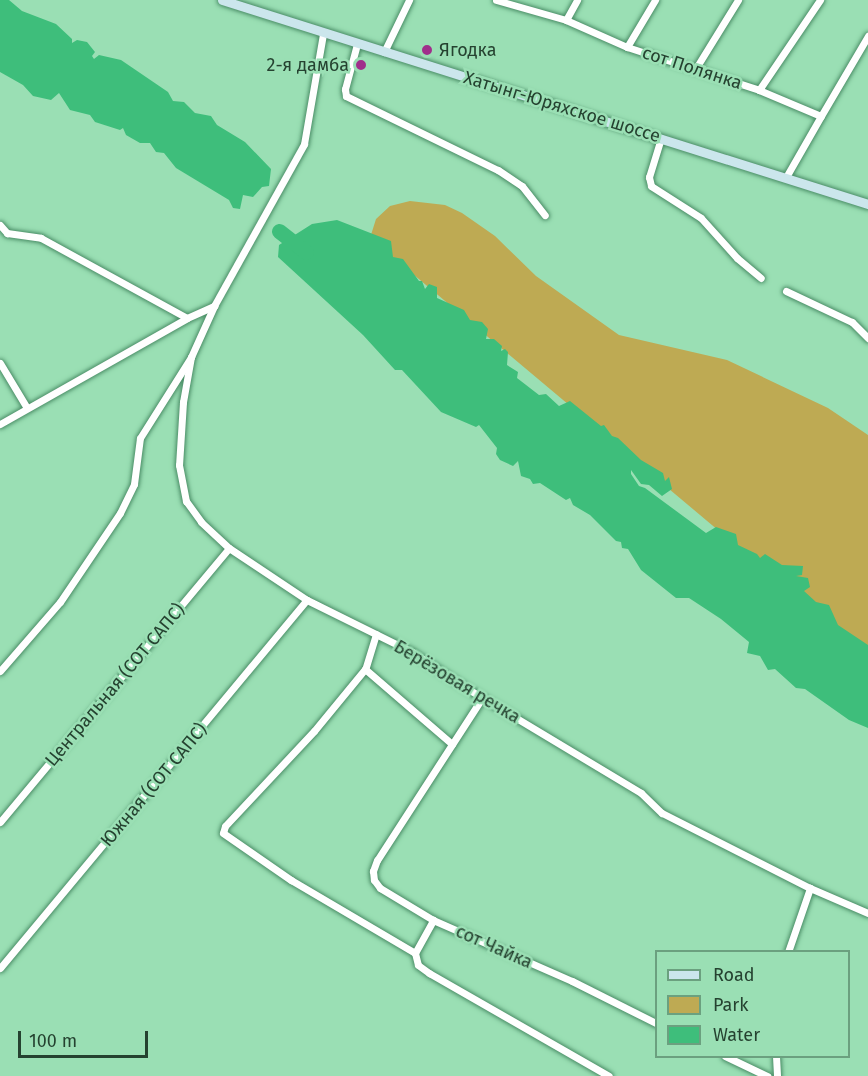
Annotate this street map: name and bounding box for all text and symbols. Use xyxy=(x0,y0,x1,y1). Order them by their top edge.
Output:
place label: Ягодка xyxy=(439,39,496,61)
street label: сот Полянка xyxy=(639,42,745,94)
marker: Ягодка xyxy=(420,43,434,57)
place label: 2-я дамба xyxy=(266,54,349,76)
marker: 2-я дамба xyxy=(354,58,368,72)
street label: Хатынг-Юряхское шоссе xyxy=(461,67,663,147)
street label: Центральная (СОТ САПС) xyxy=(41,599,189,771)
street label: Берёзовая речка xyxy=(390,636,524,728)
street label: Южная (СОТ САПС) xyxy=(96,719,212,851)
street label: сот Чайка xyxy=(452,921,536,973)
legend xyxy=(655,950,850,1058)
text: Road xyxy=(713,964,755,986)
text: Park xyxy=(713,994,748,1016)
scale bar xyxy=(21,1019,152,1057)
text: Water xyxy=(713,1024,760,1046)
text: 100 m xyxy=(29,1030,77,1052)

